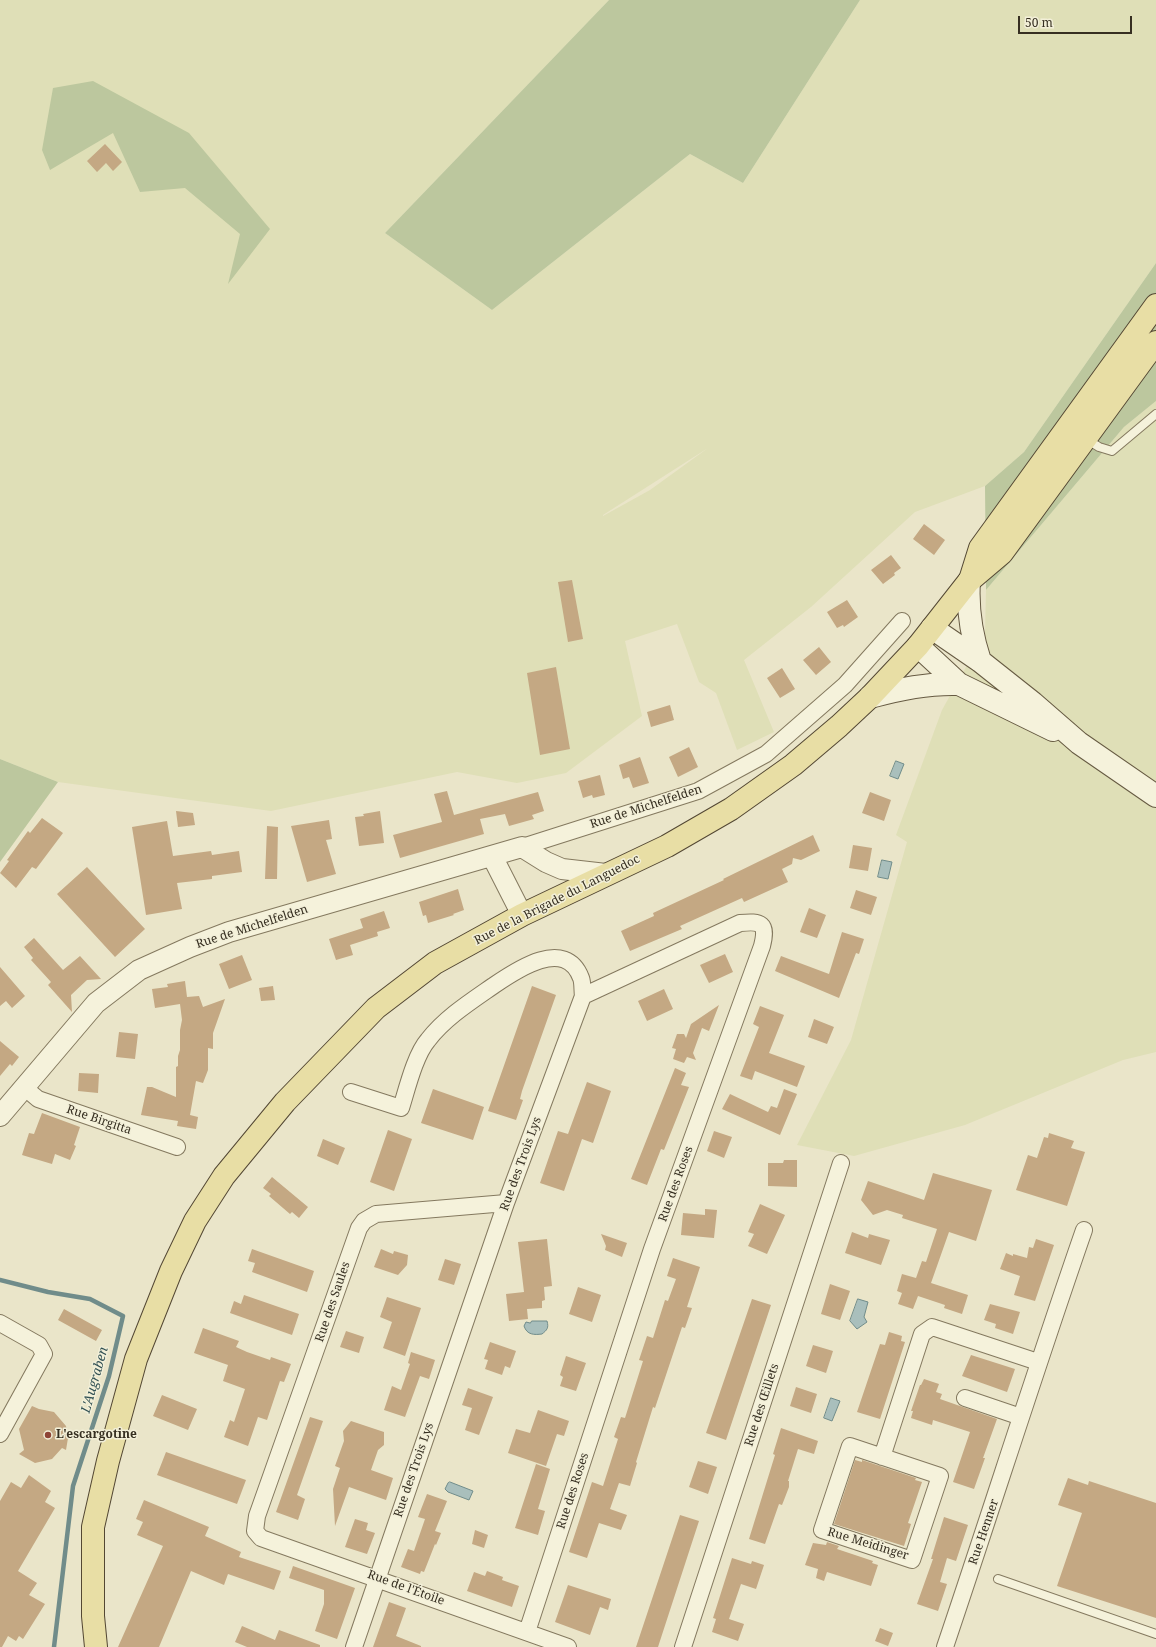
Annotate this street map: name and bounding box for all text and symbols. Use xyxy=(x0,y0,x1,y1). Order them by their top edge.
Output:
scale bar xyxy=(1020,8,1134,34)
text: 50 m xyxy=(1025,14,1053,31)
street label: Rue de Michelfelden xyxy=(588,782,704,832)
street label: Rue de la Brigade du Languedoc xyxy=(472,852,642,948)
street label: Rue de Michelfelden xyxy=(194,902,310,952)
street label: Rue Birgitta xyxy=(65,1102,133,1138)
street label: Rue des Trois Lys xyxy=(497,1115,545,1213)
street label: Rue des Roses xyxy=(656,1144,696,1224)
street label: Rue des Saules xyxy=(313,1260,353,1344)
water label: L'Augraben xyxy=(78,1345,112,1415)
street label: Rue des Œillets xyxy=(742,1362,782,1448)
street label: Rue des Trois Lys xyxy=(391,1421,437,1519)
place label: L'escargotine xyxy=(56,1428,137,1442)
marker: L'escargotine xyxy=(43,1430,53,1440)
street label: Rue des Roses xyxy=(554,1451,592,1531)
street label: Rue Henner xyxy=(966,1497,1002,1567)
street label: Rue Meidinger xyxy=(826,1525,910,1563)
street label: Rue de l'Étoile xyxy=(366,1567,446,1609)

